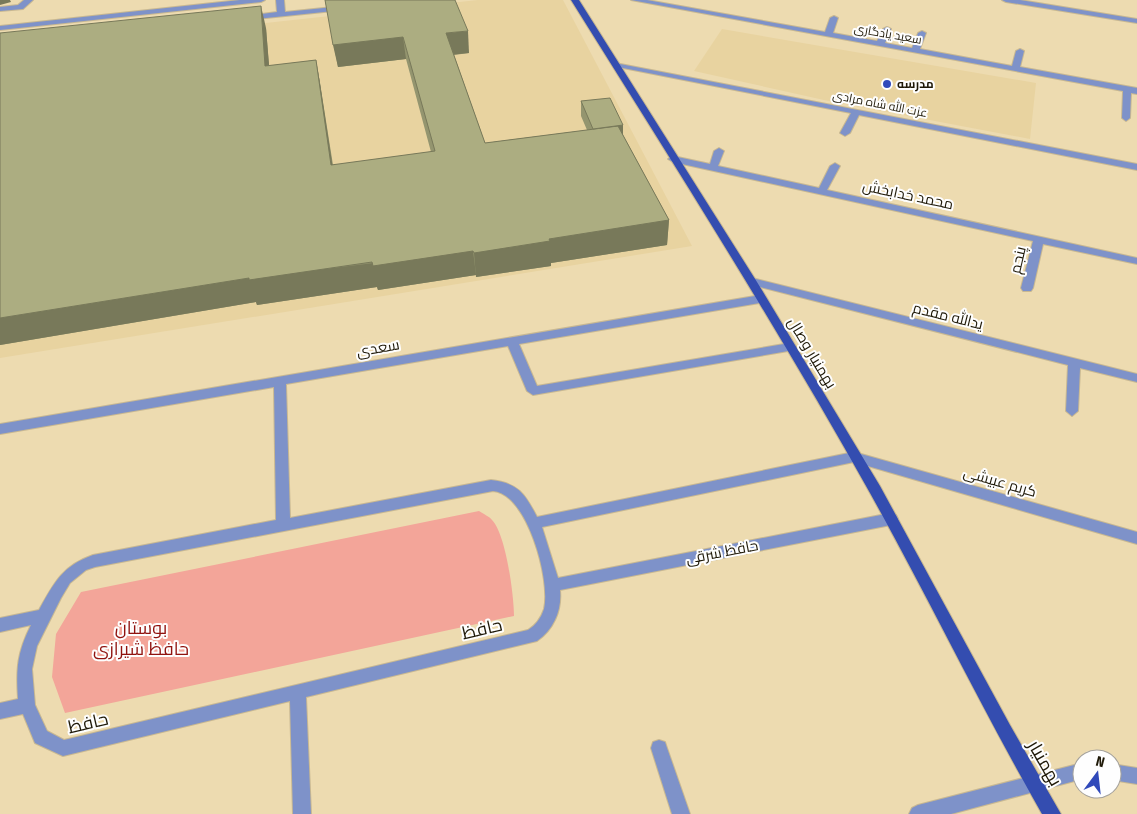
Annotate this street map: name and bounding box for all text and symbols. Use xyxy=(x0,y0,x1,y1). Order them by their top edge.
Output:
street label: سعید یادگاری xyxy=(853,21,923,47)
place label: مدرسه xyxy=(897,77,934,92)
marker: مدرسه xyxy=(881,78,893,90)
street label: عزت الله شاه مرادی xyxy=(832,87,929,120)
street label: محمد خدابخش xyxy=(861,177,955,214)
street label: پنجم xyxy=(1006,245,1031,276)
street label: یدالله مقدم xyxy=(911,298,985,334)
street label: بهمنیار وصال xyxy=(783,314,840,392)
street label: سعدی xyxy=(355,335,401,362)
street label: کریم عبیشی xyxy=(961,463,1039,502)
street label: حافظ شرقی xyxy=(684,536,760,569)
street label: حافظ xyxy=(460,614,504,644)
park label: بوستان حافظ شیرازی xyxy=(93,617,189,660)
street label: حافظ xyxy=(66,708,110,738)
street label: بهمنیار xyxy=(1023,735,1067,790)
north arrow xyxy=(1072,749,1122,799)
text: N xyxy=(1094,753,1106,771)

